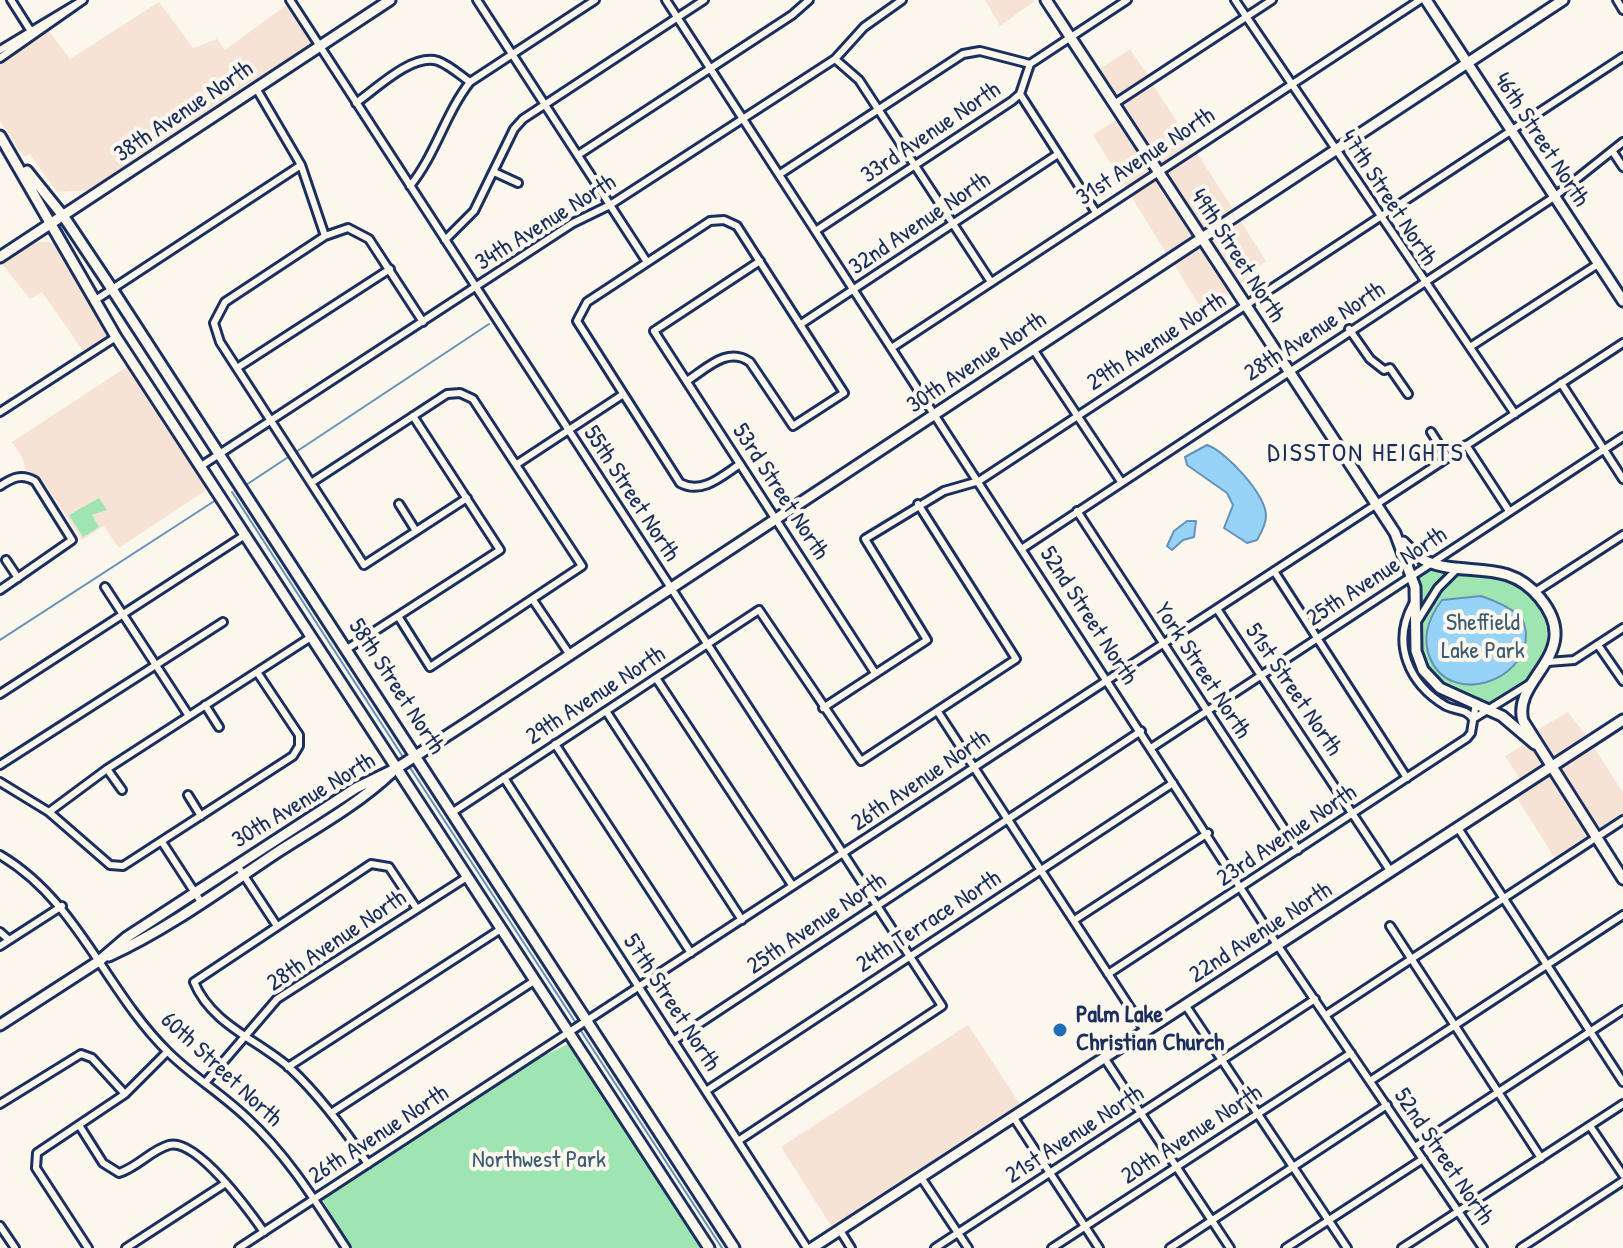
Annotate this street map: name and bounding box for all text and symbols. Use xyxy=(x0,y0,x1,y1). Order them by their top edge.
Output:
street label: 38th Avenue North xyxy=(109,55,259,169)
street label: 46th Street North xyxy=(1487,68,1595,212)
street label: 33rd Avenue North xyxy=(856,76,1006,190)
street label: 31st Avenue North xyxy=(1072,102,1220,212)
street label: 47th Street North xyxy=(1333,125,1443,271)
street label: 32nd Avenue North xyxy=(844,166,996,282)
street label: 34th Avenue North xyxy=(471,168,621,278)
street label: 49th Street North xyxy=(1183,184,1291,328)
street label: 28th Avenue North xyxy=(1239,276,1391,388)
street label: 29th Avenue North xyxy=(1082,286,1232,398)
street label: 30th Avenue North xyxy=(902,306,1052,420)
street label: 53rd Street North xyxy=(725,419,835,565)
street label: 55th Street North xyxy=(577,421,685,567)
district label: DISSTON HEIGHTS xyxy=(1267,438,1465,470)
street label: 25th Avenue North xyxy=(1301,521,1453,633)
street label: 52nd Street North xyxy=(1033,542,1143,690)
street label: York Street North xyxy=(1147,598,1257,744)
park label: Sheffield Lake Park xyxy=(1441,610,1525,666)
street label: 58th Street North xyxy=(341,614,451,760)
street label: 51st Street North xyxy=(1238,618,1348,762)
street label: 29th Avenue North xyxy=(521,640,671,752)
street label: 26th Avenue North xyxy=(846,724,996,838)
street label: 30th Avenue North xyxy=(227,747,381,855)
street label: 23rd Avenue North xyxy=(1212,779,1362,893)
street label: 24th Terrace North xyxy=(851,864,1007,980)
street label: 25th Avenue North xyxy=(742,867,892,981)
street label: 22nd Avenue North xyxy=(1184,876,1338,990)
street label: 28th Avenue North xyxy=(262,884,412,998)
street label: 57th Street North xyxy=(616,929,726,1077)
place label: Palm Lake Christian Church xyxy=(1076,1002,1224,1058)
street label: 60th Street North xyxy=(154,1006,288,1134)
marker: Palm Lake Christian Church xyxy=(1051,1021,1069,1039)
street label: 26th Avenue North xyxy=(304,1079,454,1191)
street label: 20th Avenue North xyxy=(1116,1079,1268,1191)
street label: 21st Avenue North xyxy=(1000,1080,1150,1190)
street label: 52nd Street North xyxy=(1387,1083,1499,1231)
park label: Northwest Park xyxy=(472,1147,606,1175)

